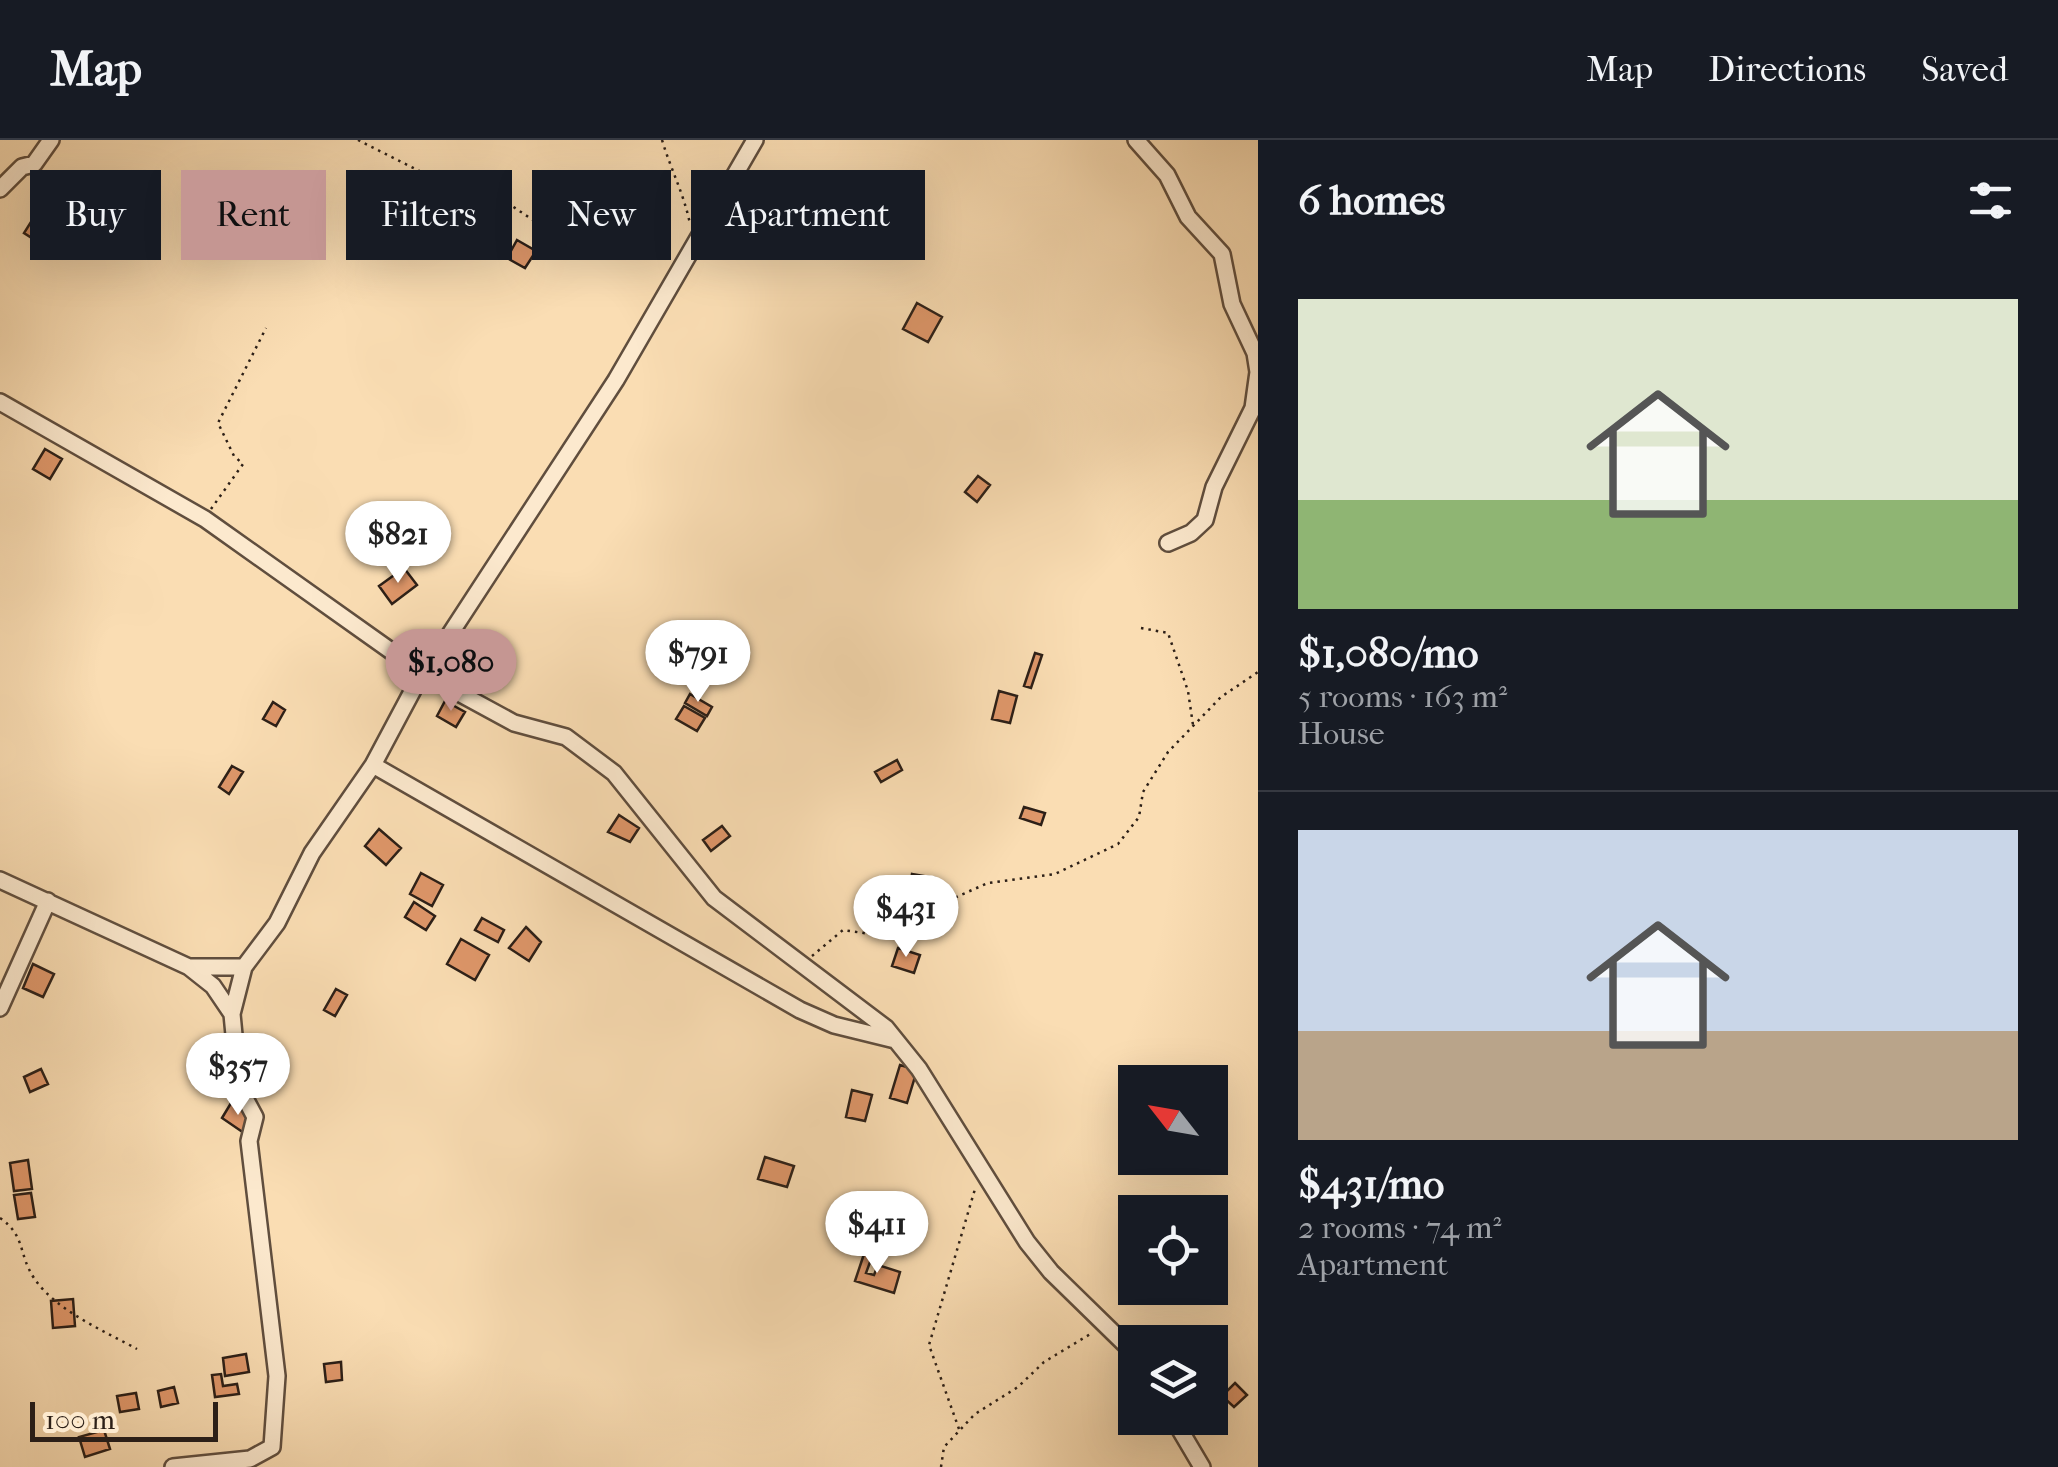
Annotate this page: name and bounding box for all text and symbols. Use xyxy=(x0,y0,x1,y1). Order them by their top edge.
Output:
text: Map xyxy=(50,41,142,97)
text: Map xyxy=(1586,49,1653,90)
text: Directions xyxy=(1708,49,1866,90)
text: Saved xyxy=(1921,49,2008,90)
chip: Buy xyxy=(30,170,161,260)
chip: Rent xyxy=(181,170,326,260)
chip: Filters xyxy=(346,170,512,260)
chip: New xyxy=(532,170,671,260)
chip: Apartment xyxy=(691,170,925,260)
icon: filters xyxy=(1963,173,2018,228)
text: 6 homes xyxy=(1298,176,1445,225)
icon: home xyxy=(1568,364,1748,544)
pin: $821 xyxy=(339,501,457,586)
text: $821 xyxy=(367,515,429,552)
pin: $791 xyxy=(639,620,757,705)
pin: $1,080 xyxy=(370,629,532,714)
text: $1,080/mo xyxy=(1298,629,1479,678)
text: $791 xyxy=(667,634,729,671)
text: $1,080 xyxy=(407,643,495,680)
text: 5 rooms · 163 m² xyxy=(1298,678,1507,715)
text: House xyxy=(1298,715,1385,752)
pin: $431 xyxy=(847,875,965,960)
text: $431 xyxy=(875,889,937,926)
icon: home xyxy=(1568,895,1748,1075)
pin: $357 xyxy=(179,1033,297,1118)
text: $357 xyxy=(208,1047,268,1084)
north arrow xyxy=(1118,1065,1228,1175)
map controls xyxy=(1118,1065,1228,1435)
text: $431/mo xyxy=(1298,1160,1444,1209)
pin: $411 xyxy=(818,1191,936,1276)
button: locate xyxy=(1118,1195,1228,1305)
text: $411 xyxy=(847,1205,907,1242)
text: 2 rooms · 74 m² xyxy=(1298,1209,1502,1246)
text: Apartment xyxy=(1298,1246,1448,1283)
button: layers xyxy=(1118,1325,1228,1435)
scale bar xyxy=(30,1397,218,1442)
text: 100 m xyxy=(45,1403,115,1436)

